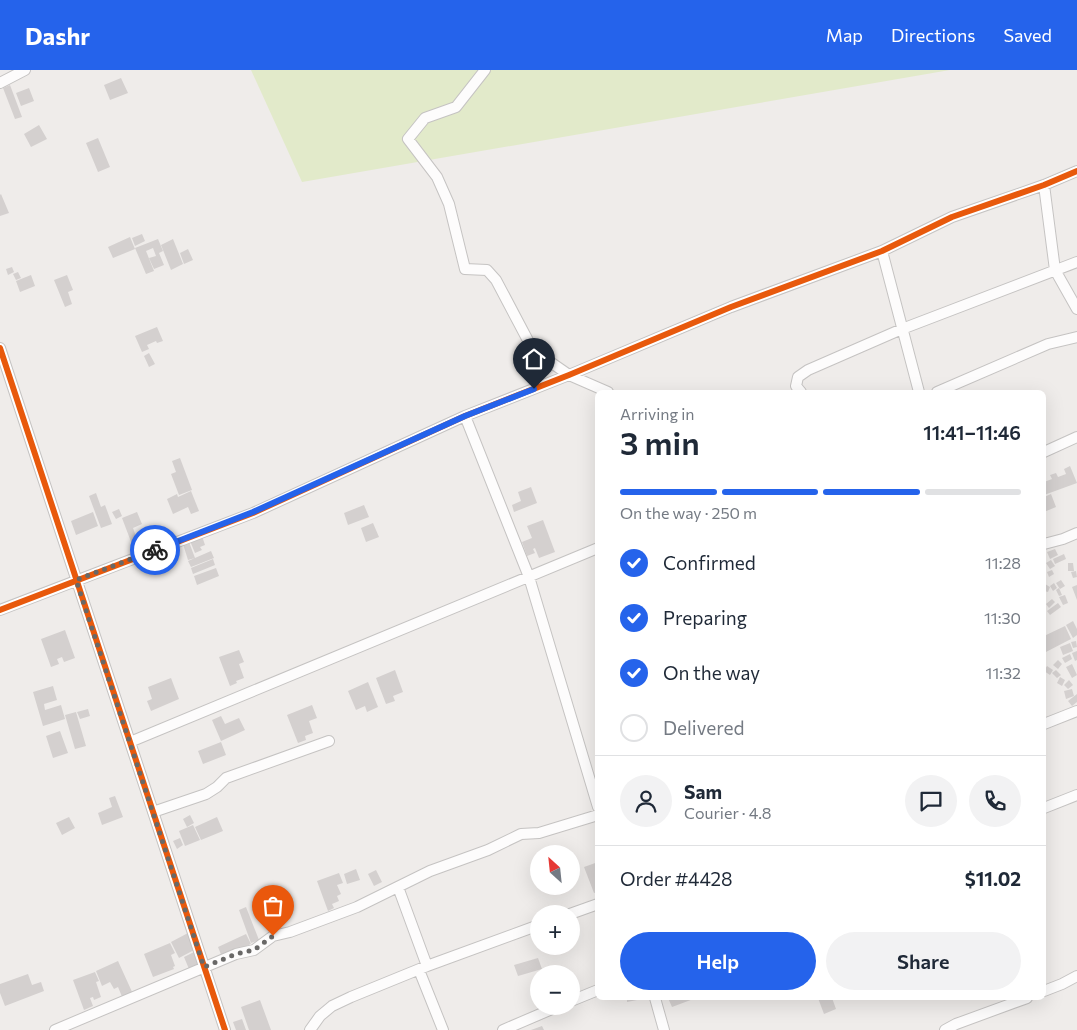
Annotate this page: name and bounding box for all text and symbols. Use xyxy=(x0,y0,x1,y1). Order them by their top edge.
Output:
text: Dashr xyxy=(25,21,90,50)
text: Map xyxy=(826,24,863,46)
text: Directions xyxy=(891,24,975,46)
text: Saved xyxy=(1003,24,1052,46)
pin xyxy=(513,338,555,389)
icon: home xyxy=(520,345,548,373)
text: Arriving in xyxy=(620,404,694,423)
text: 11:41–11:46 xyxy=(923,421,1021,444)
text: 3 min xyxy=(620,422,700,462)
text: On the way · 250 m xyxy=(620,503,757,522)
courier xyxy=(130,525,180,575)
icon: bike xyxy=(141,536,169,564)
icon: check xyxy=(620,549,648,577)
text: Confirmed xyxy=(663,551,756,574)
text: 11:28 xyxy=(985,553,1021,572)
icon: check xyxy=(620,604,648,632)
text: Preparing xyxy=(663,606,747,629)
text: 11:30 xyxy=(984,608,1021,627)
icon: check xyxy=(620,659,648,687)
text: On the way xyxy=(663,661,760,684)
text: 11:32 xyxy=(986,663,1021,682)
text: Delivered xyxy=(663,716,744,739)
button: person xyxy=(620,775,672,827)
button: chat xyxy=(905,775,957,827)
button: phone xyxy=(969,775,1021,827)
text: Sam xyxy=(684,780,722,803)
text: Courier · 4.8 xyxy=(684,803,771,822)
north arrow xyxy=(530,845,580,895)
map controls xyxy=(530,845,580,1015)
text: Order #4428 xyxy=(620,867,733,890)
text: $11.02 xyxy=(965,867,1021,890)
pin xyxy=(252,885,294,936)
icon: bag xyxy=(259,892,287,920)
button: + xyxy=(530,905,580,955)
button: Help xyxy=(620,932,816,990)
button: Share xyxy=(826,932,1021,990)
button: − xyxy=(530,965,580,1015)

